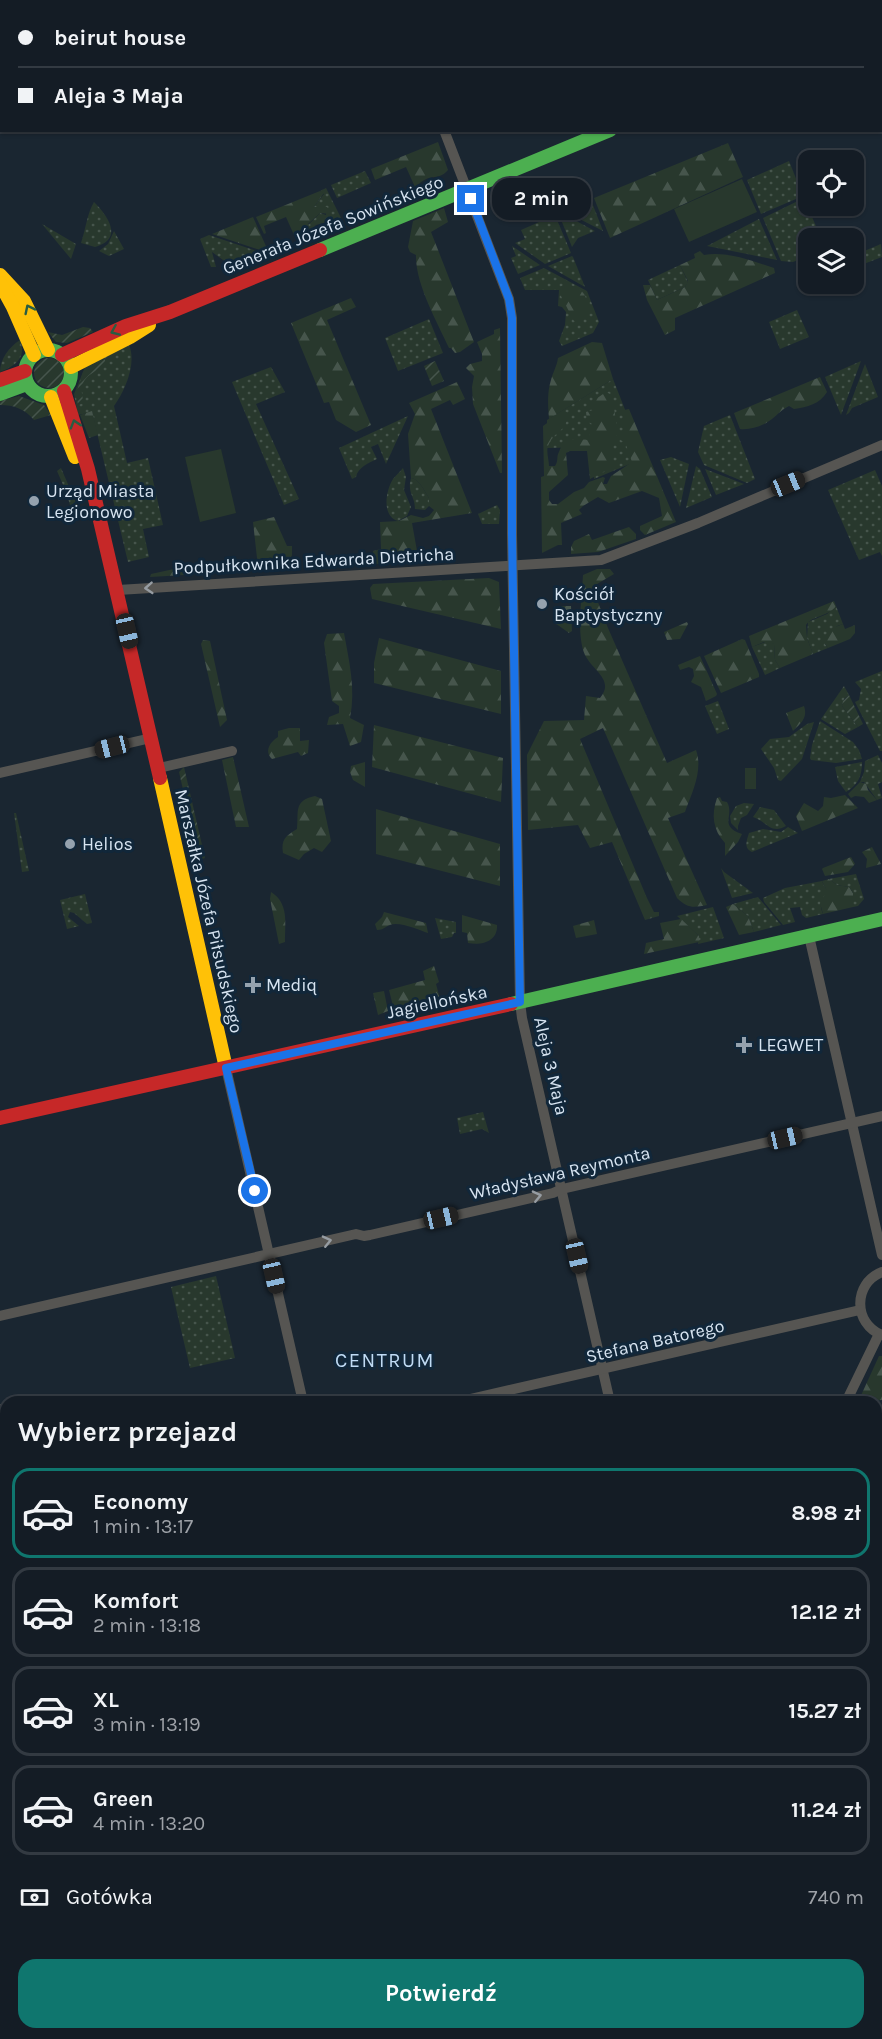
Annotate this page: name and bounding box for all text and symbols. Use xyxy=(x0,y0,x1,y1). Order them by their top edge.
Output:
text: beirut house xyxy=(54,25,186,51)
text: Aleja 3 Maja xyxy=(54,83,184,109)
map controls xyxy=(798,150,864,294)
button: locate xyxy=(798,150,864,216)
street label: Generała Józefa Sowińskiego xyxy=(219,171,447,279)
callout: 2 min xyxy=(492,178,591,220)
route end xyxy=(457,185,484,212)
text: 2 min xyxy=(514,187,569,210)
button: layers xyxy=(798,228,864,294)
one-way arrow xyxy=(25,305,36,315)
one-way arrow xyxy=(110,323,121,335)
one-way arrow xyxy=(70,419,82,430)
car xyxy=(768,469,808,499)
place label: Urząd Miasta Legionowo xyxy=(46,480,154,523)
marker: Urząd Miasta Legionowo xyxy=(27,494,41,508)
street label: Podpułkownika Edwarda Dietricha xyxy=(173,543,455,579)
one-way arrow xyxy=(145,581,154,594)
place label: Kościół Baptystyczny xyxy=(554,583,663,626)
marker: Kościół Baptystyczny xyxy=(535,597,549,611)
car xyxy=(114,611,140,651)
car xyxy=(92,734,132,760)
street label: Marszałka Józefa Piłsudskiego xyxy=(170,787,248,1035)
place label: Helios xyxy=(82,833,133,855)
marker: Helios xyxy=(63,837,77,851)
place label: Mediq xyxy=(266,974,317,996)
marker: Mediq xyxy=(244,976,262,994)
street label: Jagiellońska xyxy=(385,981,489,1023)
street label: Aleja 3 Maja xyxy=(529,1015,573,1117)
place label: LEGWET xyxy=(758,1034,823,1056)
marker: LEGWET xyxy=(735,1036,753,1054)
car xyxy=(765,1125,805,1151)
street label: Władysława Reymonta xyxy=(468,1142,652,1204)
route start xyxy=(241,1177,268,1204)
one-way arrow xyxy=(532,1191,542,1204)
car xyxy=(421,1205,461,1231)
one-way arrow xyxy=(321,1235,331,1248)
car xyxy=(564,1236,590,1276)
car xyxy=(261,1256,287,1296)
street label: Stefana Batorego xyxy=(584,1314,726,1368)
district label: CENTRUM xyxy=(335,1349,435,1372)
text: Wybierz przejazd xyxy=(18,1416,237,1448)
icon: car xyxy=(21,1486,75,1540)
text: Economy xyxy=(93,1489,188,1515)
text: 8.98 zł xyxy=(791,1500,861,1526)
text: 1 min · 13:17 xyxy=(93,1515,193,1538)
icon: car xyxy=(21,1585,75,1639)
text: Komfort xyxy=(93,1588,179,1614)
text: 12.12 zł xyxy=(791,1599,861,1625)
text: 2 min · 13:18 xyxy=(93,1614,201,1637)
icon: car xyxy=(21,1684,75,1738)
text: XL xyxy=(93,1687,119,1713)
text: 15.27 zł xyxy=(788,1698,861,1724)
text: 3 min · 13:19 xyxy=(93,1713,201,1736)
icon: car xyxy=(21,1783,75,1837)
text: Green xyxy=(93,1786,154,1812)
text: 11.24 zł xyxy=(791,1797,861,1823)
text: 4 min · 13:20 xyxy=(93,1812,205,1835)
icon: cash xyxy=(18,1881,51,1914)
text: Gotówka xyxy=(66,1884,153,1910)
text: 740 m xyxy=(808,1886,864,1909)
button: Potwierdź xyxy=(18,1959,864,2028)

